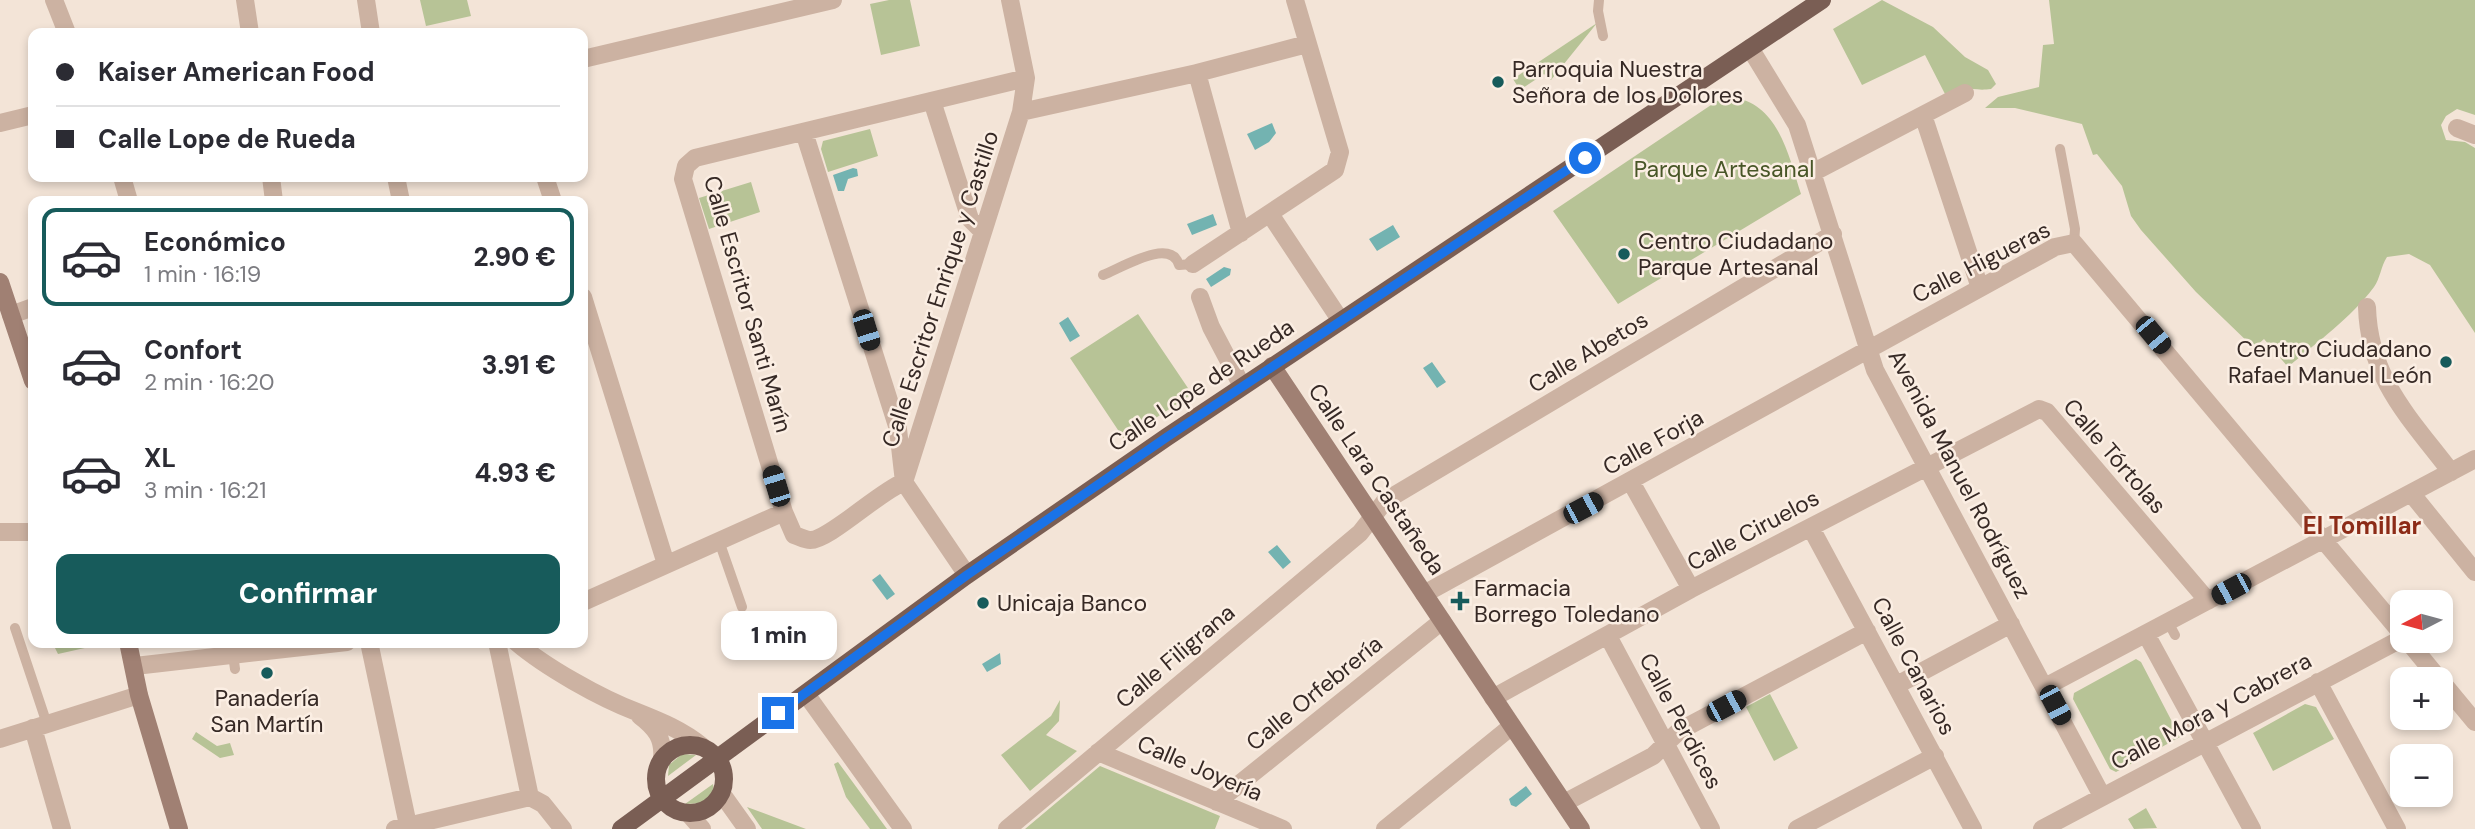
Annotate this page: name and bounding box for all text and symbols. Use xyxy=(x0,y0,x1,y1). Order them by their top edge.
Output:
place label: Parroquia Nuestra Señora de los Dolores xyxy=(1512,54,1743,110)
text: Kaiser American Food xyxy=(98,55,375,89)
marker: Parroquia Nuestra Señora de los Dolores xyxy=(1490,74,1506,90)
text: Calle Lope de Rueda xyxy=(98,122,356,156)
street label: Calle Escritor Enrique y Castillo xyxy=(875,127,1005,451)
route start xyxy=(1569,142,1601,174)
park label: Parque Artesanal xyxy=(1634,154,1814,184)
street label: Calle Escritor Santi Marín xyxy=(697,172,799,436)
street label: Calle Higueras xyxy=(1907,214,2055,310)
text: Económico xyxy=(144,225,286,259)
icon: car xyxy=(60,226,123,289)
place label: Centro Ciudadano Parque Artesanal xyxy=(1638,226,1834,282)
text: 2.90 € xyxy=(474,240,556,274)
marker: Centro Ciudadano Parque Artesanal xyxy=(1616,246,1632,262)
text: 1 min · 16:19 xyxy=(144,259,261,289)
street label: Calle Abetos xyxy=(1523,304,1653,400)
car xyxy=(850,307,883,353)
street label: Calle Lope de Rueda xyxy=(1102,312,1300,458)
car xyxy=(2132,312,2175,358)
text: Confort xyxy=(144,333,242,367)
icon: car xyxy=(60,334,123,397)
place label: Centro Ciudadano Rafael Manuel León xyxy=(2228,334,2432,390)
street label: Avenida Manuel Rodríguez xyxy=(1882,345,2038,603)
text: 3.91 € xyxy=(482,348,556,382)
marker: Centro Ciudadano Rafael Manuel León xyxy=(2438,354,2454,370)
text: 2 min · 16:20 xyxy=(144,367,274,397)
street label: Calle Lara Castañeda xyxy=(1302,377,1452,581)
street label: Calle Tórtolas xyxy=(2057,392,2173,520)
street label: Calle Forja xyxy=(1597,402,1709,482)
text: XL xyxy=(144,441,176,475)
icon: car xyxy=(60,442,123,505)
text: 4.93 € xyxy=(474,456,556,490)
car xyxy=(760,463,793,509)
text: 3 min · 16:21 xyxy=(144,475,266,505)
street label: Calle Ciruelos xyxy=(1682,483,1824,577)
car xyxy=(1560,489,1607,527)
district label: El Tomillar xyxy=(2303,510,2422,541)
button: Confirmar xyxy=(56,554,560,634)
car xyxy=(2208,570,2255,608)
place label: Farmacia Borrego Toledano xyxy=(1474,573,1660,629)
place label: Unicaja Banco xyxy=(997,588,1147,618)
north arrow xyxy=(2390,590,2454,653)
map controls xyxy=(2390,590,2453,807)
street label: Calle Canarios xyxy=(1865,592,1963,740)
marker: Farmacia Borrego Toledano xyxy=(1452,593,1468,609)
marker: Unicaja Banco xyxy=(975,595,991,611)
street label: Calle Filigrana xyxy=(1109,597,1241,715)
callout: 1 min xyxy=(720,612,836,660)
text: 1 min xyxy=(751,620,807,650)
street label: Calle Orfebrería xyxy=(1240,629,1388,757)
street label: Calle Mora y Cabrera xyxy=(2105,645,2317,777)
street label: Calle Perdices xyxy=(1633,648,1729,794)
marker: Panadería San Martín xyxy=(259,665,275,681)
button: + xyxy=(2390,667,2453,730)
car xyxy=(2036,682,2075,728)
place label: Panadería San Martín xyxy=(211,683,323,739)
car xyxy=(1703,687,1750,725)
route end xyxy=(762,697,794,729)
street label: Calle Joyería xyxy=(1133,728,1267,808)
button: − xyxy=(2390,744,2453,807)

